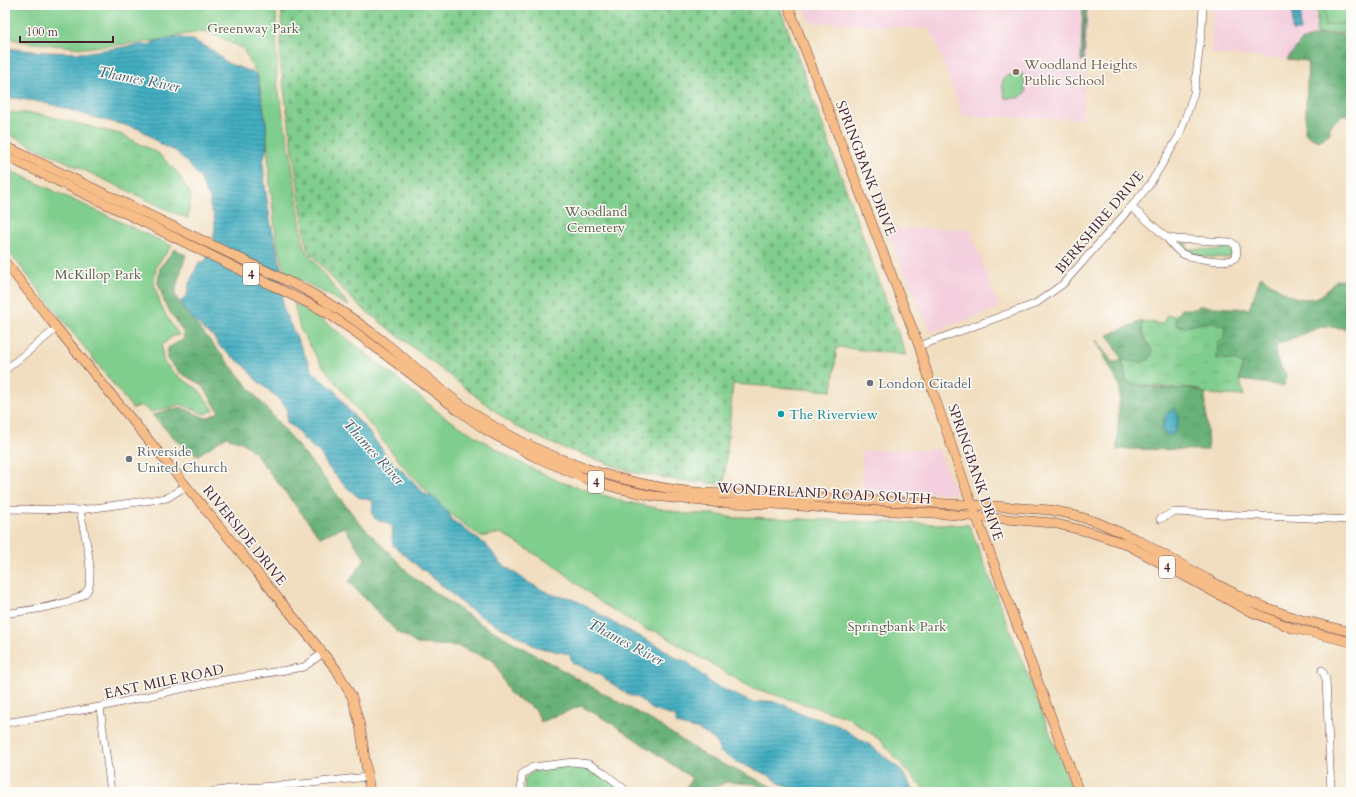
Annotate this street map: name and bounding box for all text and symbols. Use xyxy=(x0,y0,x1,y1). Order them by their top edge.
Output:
scale bar xyxy=(20,18,113,44)
park label: Greenway Park xyxy=(207,19,300,38)
text: 100 m xyxy=(26,24,59,40)
place label: Woodland Heights Public School xyxy=(1023,55,1138,90)
water label: Thames River xyxy=(96,61,183,97)
marker: Woodland Heights Public School xyxy=(1011,67,1021,77)
street label: SPRINGBANK DRIVE xyxy=(831,98,900,239)
street label: BERKSHIRE DRIVE xyxy=(1051,167,1148,278)
park label: Woodland Cemetery xyxy=(563,202,628,237)
road number: 4 xyxy=(243,263,259,285)
park label: McKillop Park xyxy=(55,265,142,284)
place label: London Citadel xyxy=(878,374,972,393)
marker: London Citadel xyxy=(865,378,875,388)
street label: SPRINGBANK DRIVE xyxy=(943,401,1008,543)
place label: The Riverview xyxy=(789,405,879,424)
marker: The Riverview xyxy=(776,409,786,419)
water label: Thames River xyxy=(339,414,410,490)
place label: Riverside United Church xyxy=(137,442,228,477)
marker: Riverside United Church xyxy=(124,454,134,464)
road number: 4 xyxy=(588,471,604,493)
street label: WONDERLAND ROAD SOUTH xyxy=(716,478,932,509)
street label: RIVERSIDE DRIVE xyxy=(198,481,291,590)
road number: 4 xyxy=(1159,556,1175,578)
water label: Thames River xyxy=(585,614,668,671)
park label: Springbank Park xyxy=(847,617,947,636)
street label: EAST MILE ROAD xyxy=(103,660,226,703)

